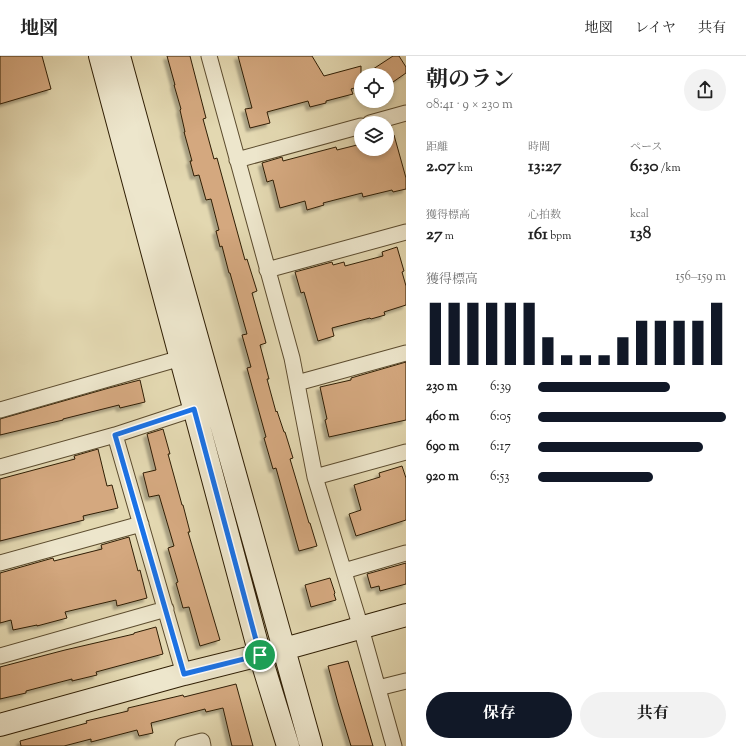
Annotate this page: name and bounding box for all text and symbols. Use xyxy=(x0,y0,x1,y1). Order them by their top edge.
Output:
text: 地図 xyxy=(20,16,58,43)
text: 地図 xyxy=(585,19,613,39)
text: レイヤ xyxy=(635,19,676,39)
text: 共有 xyxy=(698,19,726,39)
text: 朝のラン xyxy=(426,65,514,97)
map controls xyxy=(354,68,394,156)
button: locate xyxy=(354,68,394,108)
button: share xyxy=(684,69,726,111)
text: 08:41 · 9 × 230 m xyxy=(426,96,513,114)
button: layers xyxy=(354,116,394,156)
text: 距離 xyxy=(426,139,448,155)
text: 時間 xyxy=(528,139,550,155)
text: ペース xyxy=(630,139,662,155)
text: 2.07 xyxy=(426,155,455,179)
text: 13:27 xyxy=(528,155,562,179)
text: 6:30 xyxy=(630,155,658,179)
text: km xyxy=(455,160,473,176)
text: /km xyxy=(658,160,681,176)
text: kcal xyxy=(630,206,649,222)
text: 獲得標高 xyxy=(426,207,470,223)
text: 心拍数 xyxy=(528,207,561,223)
text: 138 xyxy=(630,222,651,246)
text: 27 xyxy=(426,223,442,247)
text: 161 xyxy=(528,223,548,247)
text: m xyxy=(442,228,454,244)
text: bpm xyxy=(548,228,571,244)
text: 156–159 m xyxy=(676,268,726,286)
text: 獲得標高 xyxy=(426,271,478,289)
text: 230 m xyxy=(426,378,458,396)
text: 6:39 xyxy=(490,378,511,396)
text: 460 m xyxy=(426,408,459,426)
text: 6:05 xyxy=(490,408,511,426)
text: 690 m xyxy=(426,438,459,456)
text: 6:17 xyxy=(490,438,511,456)
text: 920 m xyxy=(426,468,459,486)
text: 6:53 xyxy=(490,468,509,486)
pin xyxy=(243,638,277,672)
icon: arrive xyxy=(249,644,271,666)
button: 保存 xyxy=(426,692,572,738)
button: 共有 xyxy=(580,692,726,738)

